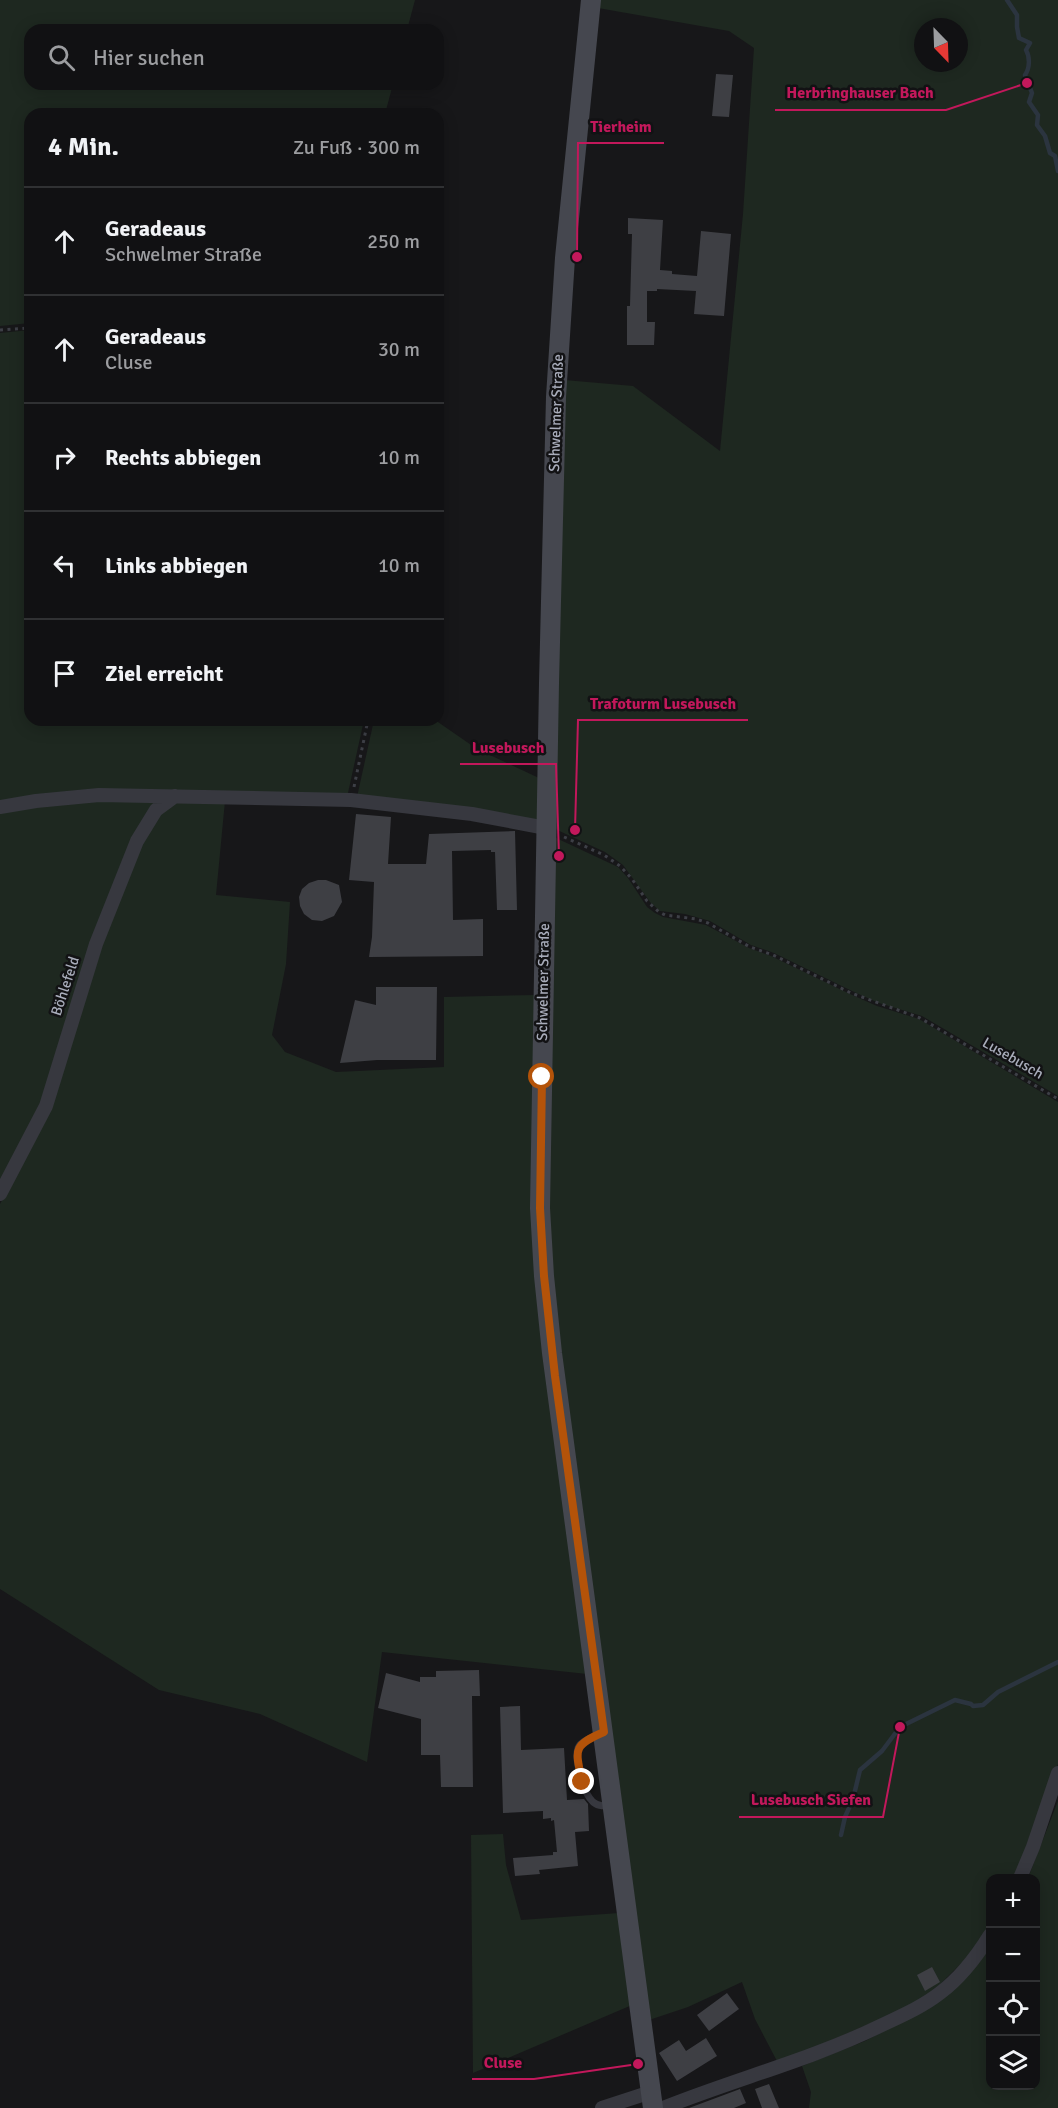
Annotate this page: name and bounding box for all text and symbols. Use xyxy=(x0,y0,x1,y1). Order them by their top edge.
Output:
north arrow xyxy=(914,18,968,72)
search box xyxy=(24,24,444,90)
icon: search xyxy=(45,41,78,74)
text: Hier suchen xyxy=(93,44,205,71)
callout: Herbringhauser Bach xyxy=(775,76,946,110)
text: Herbringhauser Bach xyxy=(786,83,934,103)
callout: Tierheim xyxy=(578,109,664,143)
text: Tierheim xyxy=(590,117,652,137)
text: 4 Min. xyxy=(48,131,119,163)
text: Zu Fuß · 300 m xyxy=(293,135,420,160)
text: Geradeaus xyxy=(105,215,206,242)
icon: ahead xyxy=(48,225,81,258)
text: 250 m xyxy=(367,229,420,254)
text: Schwelmer Straße xyxy=(105,242,262,267)
text: Geradeaus xyxy=(105,323,206,350)
icon: ahead xyxy=(48,333,81,366)
text: 30 m xyxy=(378,337,420,362)
text: Cluse xyxy=(105,350,152,375)
street label: Schwelmer Straße xyxy=(545,354,567,472)
icon: right xyxy=(48,441,81,474)
text: Rechts abbiegen xyxy=(105,444,261,471)
text: 10 m xyxy=(378,445,420,470)
icon: left xyxy=(48,549,81,582)
text: Links abbiegen xyxy=(105,552,248,579)
text: 10 m xyxy=(378,553,420,578)
icon: arrive xyxy=(48,657,81,690)
text: Ziel erreicht xyxy=(105,660,223,687)
callout: Trafoturm Lusebusch xyxy=(578,686,748,720)
text: Trafoturm Lusebusch xyxy=(590,694,736,714)
callout: Lusebusch xyxy=(460,730,556,764)
text: Lusebusch xyxy=(472,738,545,758)
street label: Schwelmer Straße xyxy=(533,923,553,1041)
street label: Böhlefeld xyxy=(47,954,83,1018)
street label: Lusebusch xyxy=(979,1033,1047,1083)
route start xyxy=(528,1063,554,1089)
route end xyxy=(568,1768,594,1794)
callout: Lusebusch Siefen xyxy=(739,1783,883,1817)
text: Lusebusch Siefen xyxy=(751,1790,871,1810)
map controls xyxy=(986,1874,1040,2090)
button: + xyxy=(986,1874,1040,1928)
button: − xyxy=(986,1928,1040,1982)
button: locate xyxy=(986,1982,1040,2036)
button: layers xyxy=(986,2036,1040,2090)
callout: Cluse xyxy=(472,2045,534,2079)
text: Cluse xyxy=(484,2053,522,2073)

